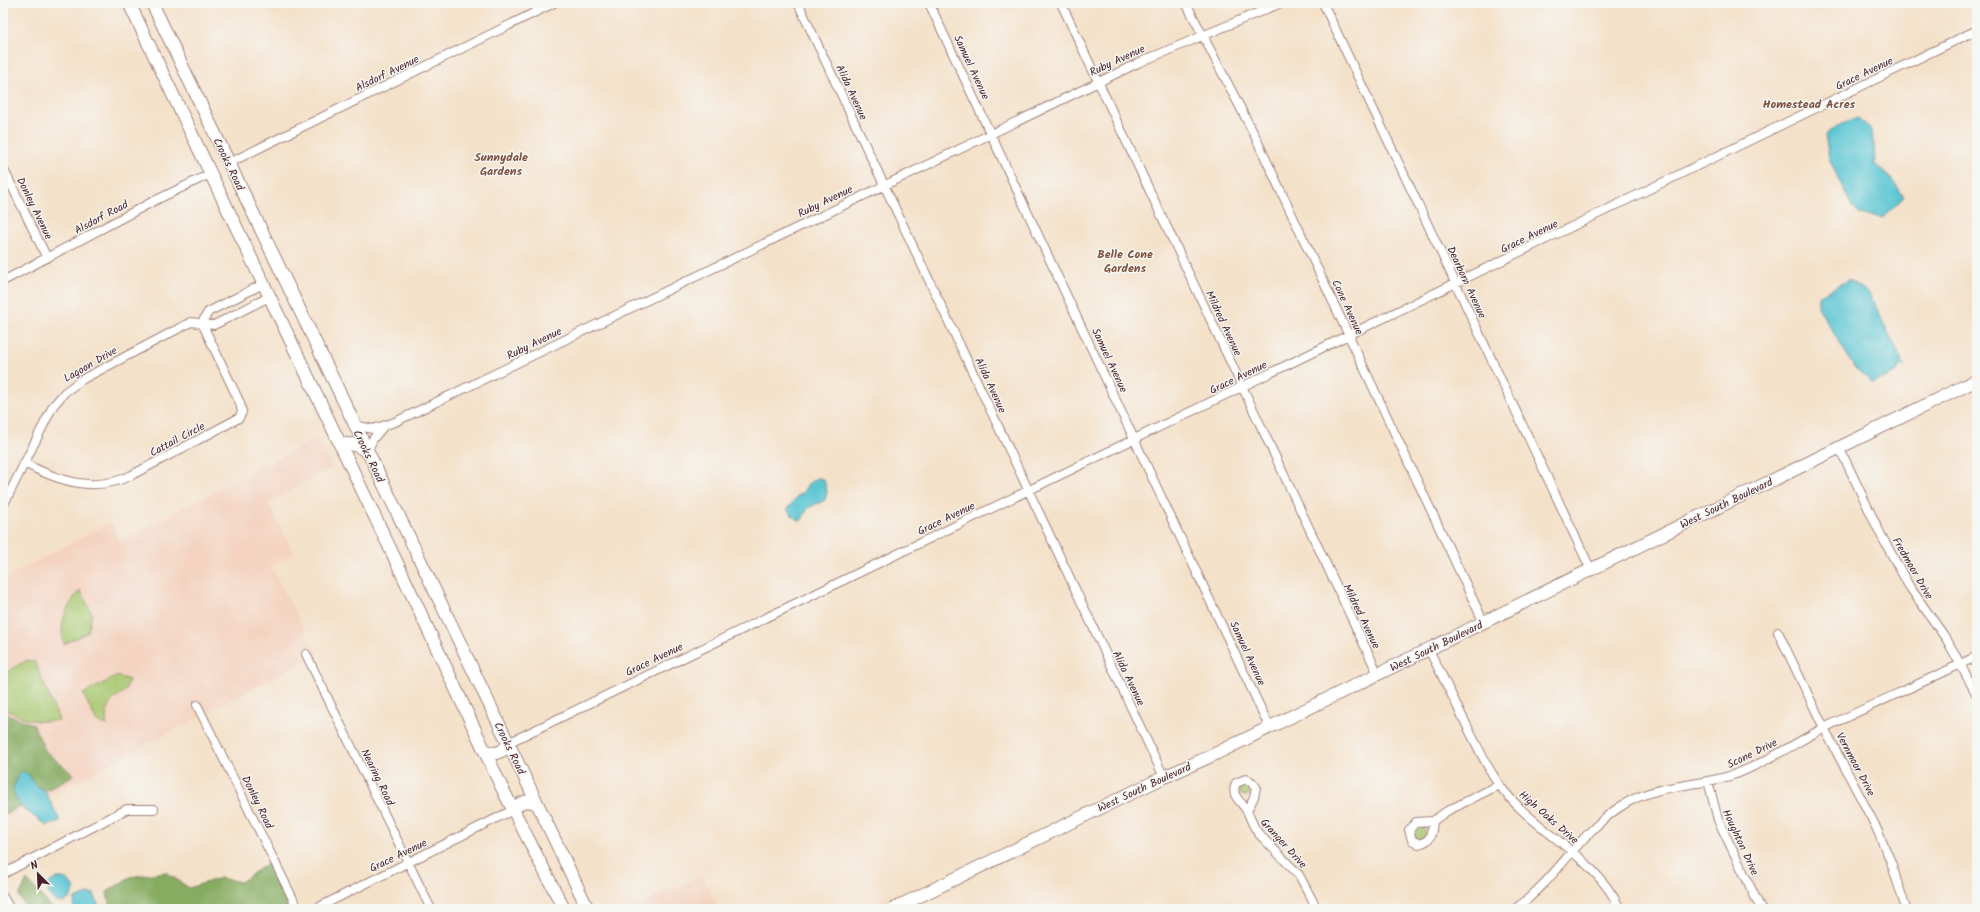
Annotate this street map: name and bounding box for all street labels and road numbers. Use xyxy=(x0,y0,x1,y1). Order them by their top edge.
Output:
street label: Samuel Avenue xyxy=(948,32,994,103)
street label: Ruby Avenue xyxy=(1087,40,1148,82)
street label: Alsdorf Avenue xyxy=(352,51,422,97)
street label: Grace Avenue xyxy=(1833,52,1896,96)
street label: Alida Avenue xyxy=(830,62,872,123)
street label: Crooks Road xyxy=(208,135,249,194)
street label: Donley Avenue xyxy=(11,174,57,243)
street label: Ruby Avenue xyxy=(795,181,856,223)
street label: Alsdorf Road xyxy=(71,196,132,240)
street label: Grace Avenue xyxy=(1498,215,1561,259)
street label: Dearborn Avenue xyxy=(1441,243,1491,322)
street label: Cone Avenue xyxy=(1326,277,1368,338)
street label: Mildred Avenue xyxy=(1200,288,1246,359)
street label: Ruby Avenue xyxy=(504,323,565,365)
street label: Samuel Avenue xyxy=(1086,325,1132,396)
street label: Lagoon Drive xyxy=(60,342,121,388)
street label: Alida Avenue xyxy=(969,355,1011,416)
street label: Grace Avenue xyxy=(1207,356,1270,400)
street label: Cattail Circle xyxy=(147,418,208,462)
street label: Crooks Road xyxy=(348,427,389,486)
street label: West South Boulevard xyxy=(1677,473,1776,534)
street label: Grace Avenue xyxy=(915,497,978,541)
street label: Fredmoor Drive xyxy=(1887,534,1937,603)
street label: Mildred Avenue xyxy=(1338,581,1385,652)
street label: West South Boulevard xyxy=(1387,616,1486,677)
street label: Samuel Avenue xyxy=(1224,618,1270,689)
street label: Grace Avenue xyxy=(623,638,686,682)
street label: Alida Avenue xyxy=(1107,648,1149,709)
street label: Crooks Road xyxy=(489,719,530,778)
street label: Vernmoor Drive xyxy=(1831,729,1880,800)
street label: Scone Drive xyxy=(1724,734,1781,774)
street label: Nearing Road xyxy=(356,746,399,809)
street label: West South Boulevard xyxy=(1095,758,1195,818)
street label: Donley Road xyxy=(236,773,278,833)
street label: High Oaks Drive xyxy=(1514,786,1582,849)
street label: Houghton Drive xyxy=(1717,806,1763,879)
street label: Granger Drive xyxy=(1256,814,1311,873)
street label: Grace Avenue xyxy=(367,834,430,878)

